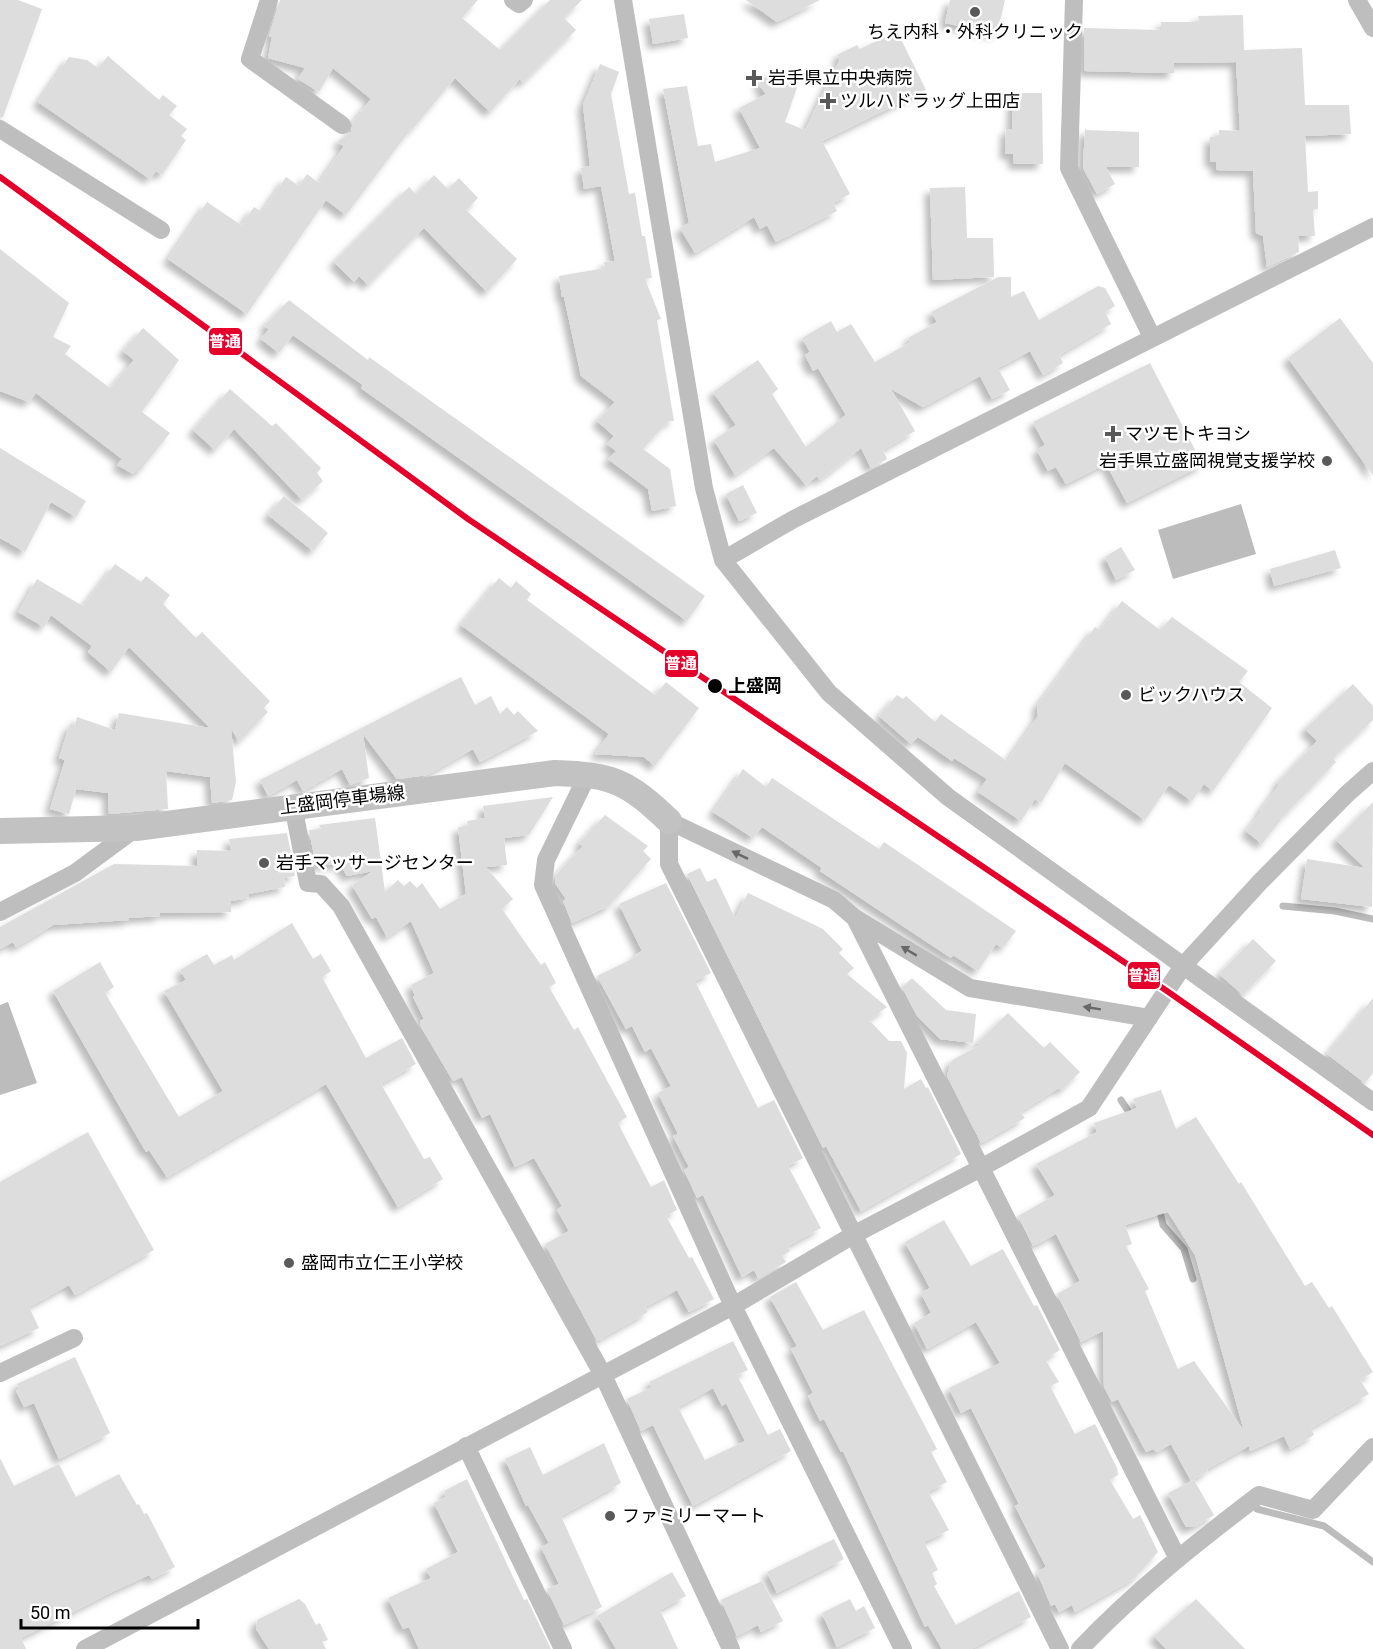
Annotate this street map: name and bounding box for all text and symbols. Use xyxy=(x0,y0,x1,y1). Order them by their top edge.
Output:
marker: ちえ内科・外科クリニック xyxy=(968,5,982,19)
place label: ちえ内科・外科クリニック xyxy=(867,21,1083,42)
place label: 岩手県立中央病院 xyxy=(768,67,912,88)
marker: 岩手県立中央病院 xyxy=(745,69,763,87)
place label: ツルハドラッグ上田店 xyxy=(840,90,1020,111)
marker: ツルハドラッグ上田店 xyxy=(821,94,835,108)
line badge: 普通 xyxy=(208,327,243,356)
text: 普通 xyxy=(209,332,241,351)
place label: マツモトキヨシ xyxy=(1125,423,1251,444)
marker: マツモトキヨシ xyxy=(1106,427,1120,441)
place label: 岩手県立盛岡視覚支援学校 xyxy=(1099,450,1315,471)
marker: 岩手県立盛岡視覚支援学校 xyxy=(1320,454,1334,468)
line badge: 普通 xyxy=(664,649,699,678)
text: 普通 xyxy=(665,654,697,673)
place label: 上盛岡 xyxy=(728,675,782,696)
marker: 上盛岡 xyxy=(706,677,724,695)
place label: ビックハウス xyxy=(1138,684,1245,705)
marker: ビックハウス xyxy=(1119,688,1133,702)
street label: 上盛岡停車場線 xyxy=(278,781,406,818)
one-way arrow xyxy=(731,851,748,860)
place label: 岩手マッサージセンター xyxy=(276,852,474,873)
marker: 岩手マッサージセンター xyxy=(257,856,271,870)
one-way arrow xyxy=(901,945,917,956)
line badge: 普通 xyxy=(1127,961,1161,990)
text: 普通 xyxy=(1128,966,1160,985)
one-way arrow xyxy=(1082,1003,1101,1012)
place label: 盛岡市立仁王小学校 xyxy=(301,1252,463,1273)
marker: 盛岡市立仁王小学校 xyxy=(282,1256,296,1270)
place label: ファミリーマート xyxy=(622,1505,766,1526)
marker: ファミリーマート xyxy=(603,1509,617,1523)
scale bar xyxy=(21,1592,198,1630)
text: 50 m xyxy=(30,1602,70,1623)

